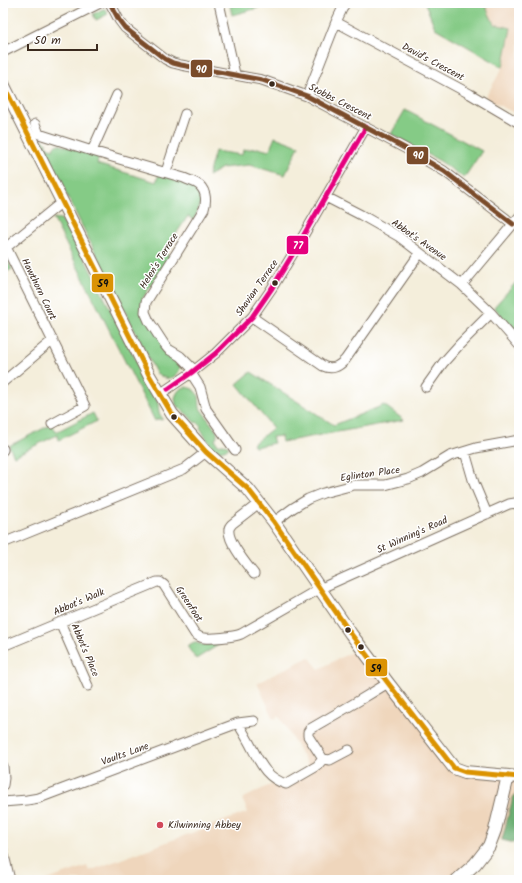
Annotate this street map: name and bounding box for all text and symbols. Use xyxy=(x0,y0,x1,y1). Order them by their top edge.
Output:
scale bar xyxy=(28,26,97,52)
text: 50 m xyxy=(34,31,61,50)
street label: David's Crescent xyxy=(399,39,467,85)
line badge: 90 xyxy=(190,59,213,78)
text: 90 xyxy=(195,61,207,79)
unlabelled marker xyxy=(267,79,277,89)
street label: Stobbs Crescent xyxy=(306,79,374,125)
line badge: 90 xyxy=(406,146,429,165)
text: 90 xyxy=(412,147,424,165)
street label: Abbot's Avenue xyxy=(388,215,450,265)
street label: Helen's Terrace xyxy=(135,229,183,292)
line badge: 77 xyxy=(286,235,309,255)
text: 77 xyxy=(293,237,304,255)
street label: Hawthorn Court xyxy=(17,255,61,323)
street label: Shavian Terrace xyxy=(231,256,283,320)
line badge: 59 xyxy=(91,273,114,293)
text: 59 xyxy=(96,275,109,293)
unlabelled marker xyxy=(270,278,280,288)
unlabelled marker xyxy=(169,412,179,422)
street label: Eglinton Place xyxy=(339,462,401,486)
street label: St Winning's Road xyxy=(374,512,451,558)
street label: Greenfoot xyxy=(171,583,207,625)
street label: Abbot's Walk xyxy=(51,584,107,620)
street label: Abbot's Place xyxy=(67,621,104,679)
unlabelled marker xyxy=(343,625,353,635)
unlabelled marker xyxy=(356,642,366,652)
line badge: 59 xyxy=(365,658,388,677)
text: 59 xyxy=(369,660,382,678)
street label: Vaults Lane xyxy=(99,738,151,770)
place label: Kilwinning Abbey xyxy=(168,817,241,833)
marker: Kilwinning Abbey xyxy=(155,820,165,830)

